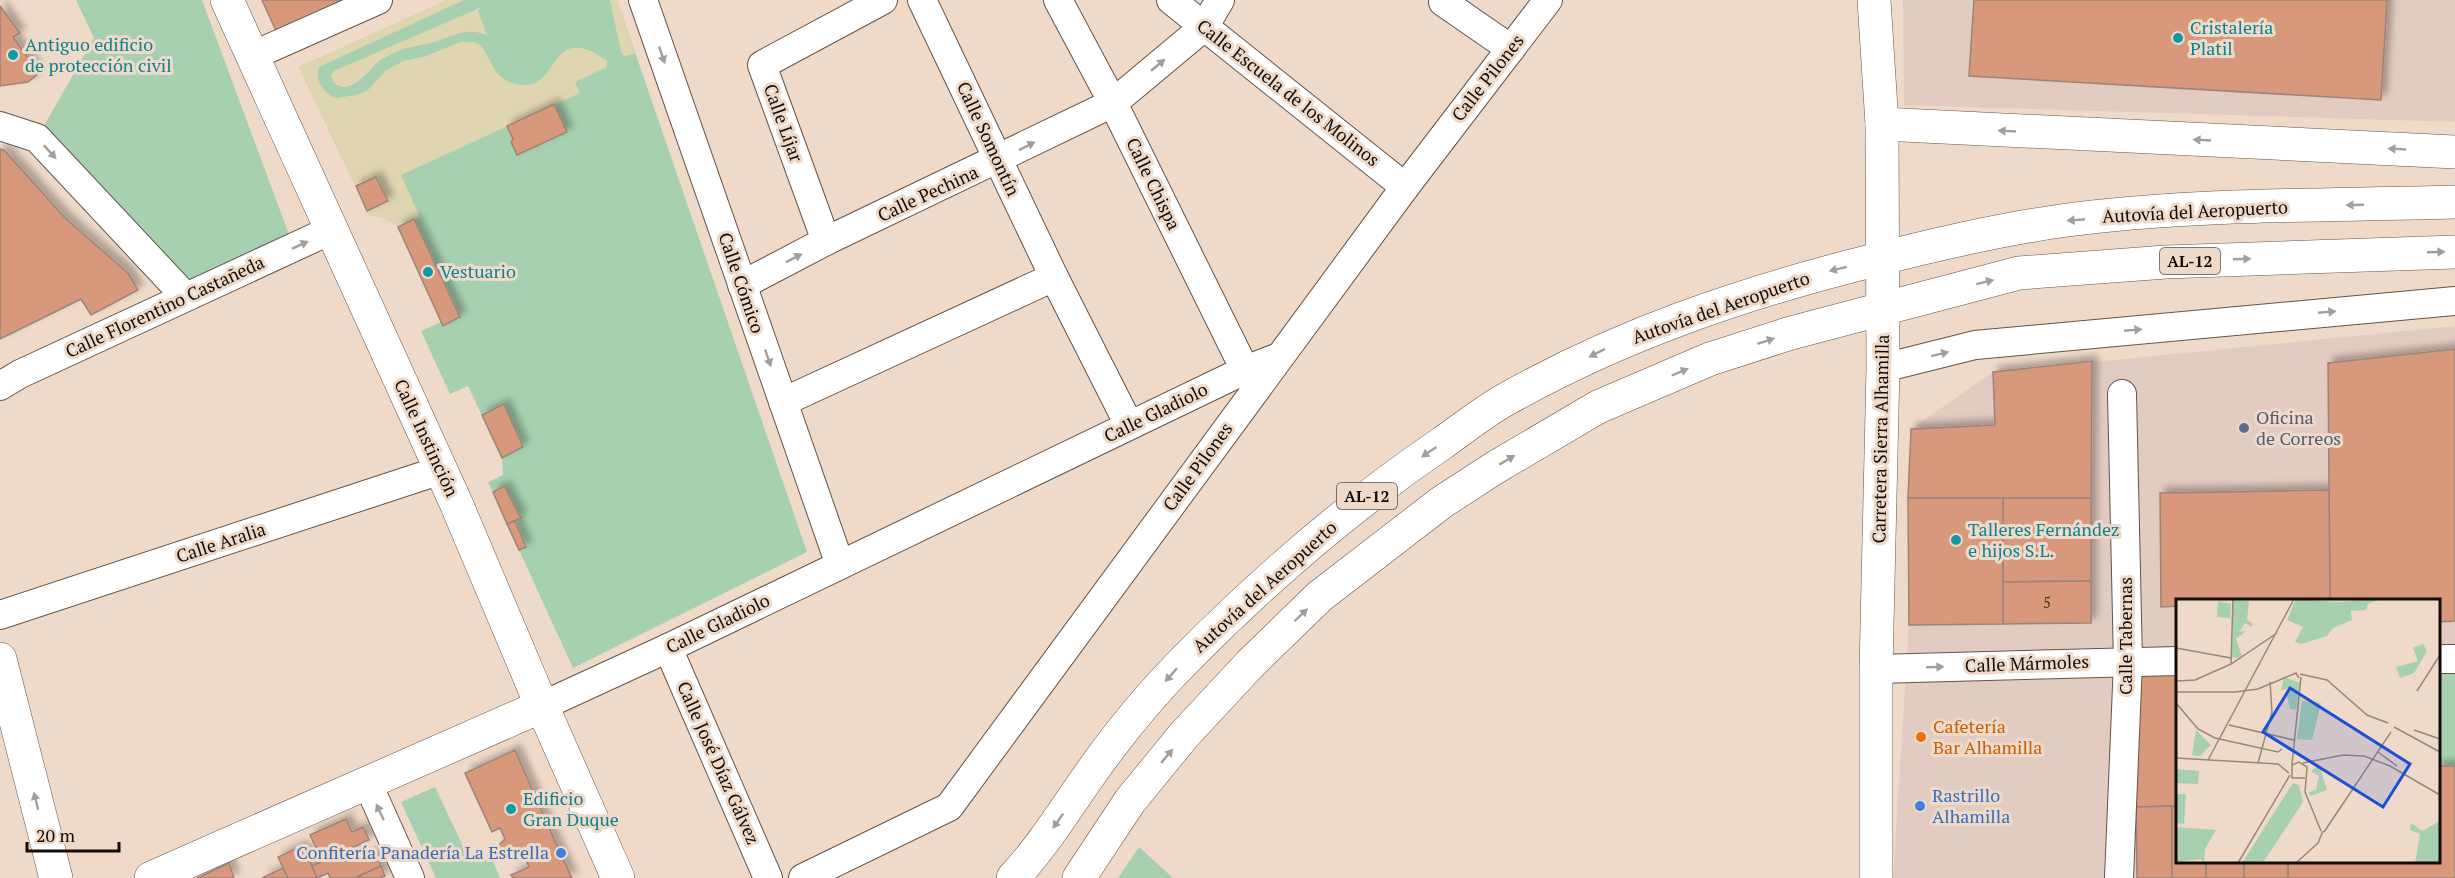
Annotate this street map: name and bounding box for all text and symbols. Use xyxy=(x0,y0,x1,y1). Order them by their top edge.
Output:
street label: Calle Escuela de los Molinos xyxy=(1192,13,1385,171)
place label: Cristalería Platil xyxy=(2190,15,2273,60)
street label: Calle Pilones xyxy=(1446,29,1529,126)
marker: Cristalería Platil xyxy=(2171,31,2185,45)
place label: Antiguo edificio de protección civil xyxy=(25,32,172,77)
one-way arrow xyxy=(658,46,668,64)
marker: Antiguo edificio de protección civil xyxy=(6,48,20,62)
one-way arrow xyxy=(1150,59,1166,72)
street label: Calle Somontín xyxy=(952,78,1026,200)
street label: Calle Líjar xyxy=(759,80,809,165)
one-way arrow xyxy=(1998,126,2017,135)
street label: Calle Chispa xyxy=(1121,134,1187,234)
one-way arrow xyxy=(2192,135,2211,144)
one-way arrow xyxy=(1018,141,1035,151)
one-way arrow xyxy=(43,145,57,159)
one-way arrow xyxy=(2387,145,2406,154)
street label: Calle Pechina xyxy=(873,159,982,227)
street label: Autovía del Aeropuerto xyxy=(2101,194,2289,228)
one-way arrow xyxy=(2345,200,2364,210)
one-way arrow xyxy=(2066,215,2085,224)
street label: Calle Cómico xyxy=(714,229,770,336)
one-way arrow xyxy=(291,241,308,250)
one-way arrow xyxy=(2427,247,2446,257)
road number: AL-12 xyxy=(2160,248,2220,274)
street label: Calle Florentino Castañeda xyxy=(61,249,268,363)
one-way arrow xyxy=(786,253,803,263)
one-way arrow xyxy=(2232,255,2251,264)
place label: Vestuario xyxy=(440,259,516,283)
marker: Vestuario xyxy=(421,265,435,279)
street label: Autovía del Aeropuerto xyxy=(1629,265,1813,349)
one-way arrow xyxy=(1829,265,1847,275)
one-way arrow xyxy=(1976,276,1994,286)
one-way arrow xyxy=(2318,307,2337,317)
one-way arrow xyxy=(2124,325,2143,335)
street label: Carretera Sierra Alhamilla xyxy=(1866,334,1894,544)
one-way arrow xyxy=(1757,336,1775,345)
one-way arrow xyxy=(763,349,773,367)
one-way arrow xyxy=(1589,349,1606,358)
one-way arrow xyxy=(1931,349,1949,359)
one-way arrow xyxy=(1672,367,1690,377)
street label: Calle Instinción xyxy=(389,375,465,500)
street label: Calle Gladiolo xyxy=(1100,377,1211,448)
place label: Oficina de Correos xyxy=(2256,405,2341,450)
street label: Calle Pilones xyxy=(1157,417,1237,516)
marker: Oficina de Correos xyxy=(2237,421,2251,435)
one-way arrow xyxy=(1421,446,1438,457)
one-way arrow xyxy=(1499,454,1515,465)
road number: AL-12 xyxy=(1337,483,1397,509)
street label: Autovía del Aeropuerto xyxy=(1187,515,1342,657)
street label: Calle Aralia xyxy=(173,516,269,568)
place label: Talleres Fernández e hijos S.L. xyxy=(1968,517,2120,562)
marker: Talleres Fernández e hijos S.L. xyxy=(1949,533,1963,547)
street label: Calle Tabernas xyxy=(2113,577,2137,695)
street label: Calle Gladiolo xyxy=(662,588,773,659)
house number: 5 xyxy=(2043,592,2051,612)
inset map xyxy=(2176,599,2440,863)
one-way arrow xyxy=(1294,608,1309,622)
street label: Calle Mármoles xyxy=(1964,649,2090,677)
one-way arrow xyxy=(1925,662,1944,672)
one-way arrow xyxy=(1165,667,1178,682)
street label: Calle José Díaz Gálvez xyxy=(672,677,766,848)
place label: Cafetería Bar Alhamilla xyxy=(1933,714,2042,759)
marker: Cafetería Bar Alhamilla xyxy=(1914,730,1928,744)
one-way arrow xyxy=(1160,749,1173,764)
place label: Rastrillo Alhamilla xyxy=(1932,783,2010,828)
place label: Edificio Gran Duque xyxy=(523,786,619,831)
one-way arrow xyxy=(31,792,41,810)
marker: Rastrillo Alhamilla xyxy=(1913,799,1927,813)
marker: Edificio Gran Duque xyxy=(504,802,518,816)
one-way arrow xyxy=(376,803,385,820)
one-way arrow xyxy=(1053,813,1064,829)
scale bar xyxy=(27,815,118,853)
text: 20 m xyxy=(36,823,76,847)
place label: Confitería Panadería La Estrella xyxy=(296,840,549,864)
marker: Confitería Panadería La Estrella xyxy=(554,846,568,860)

